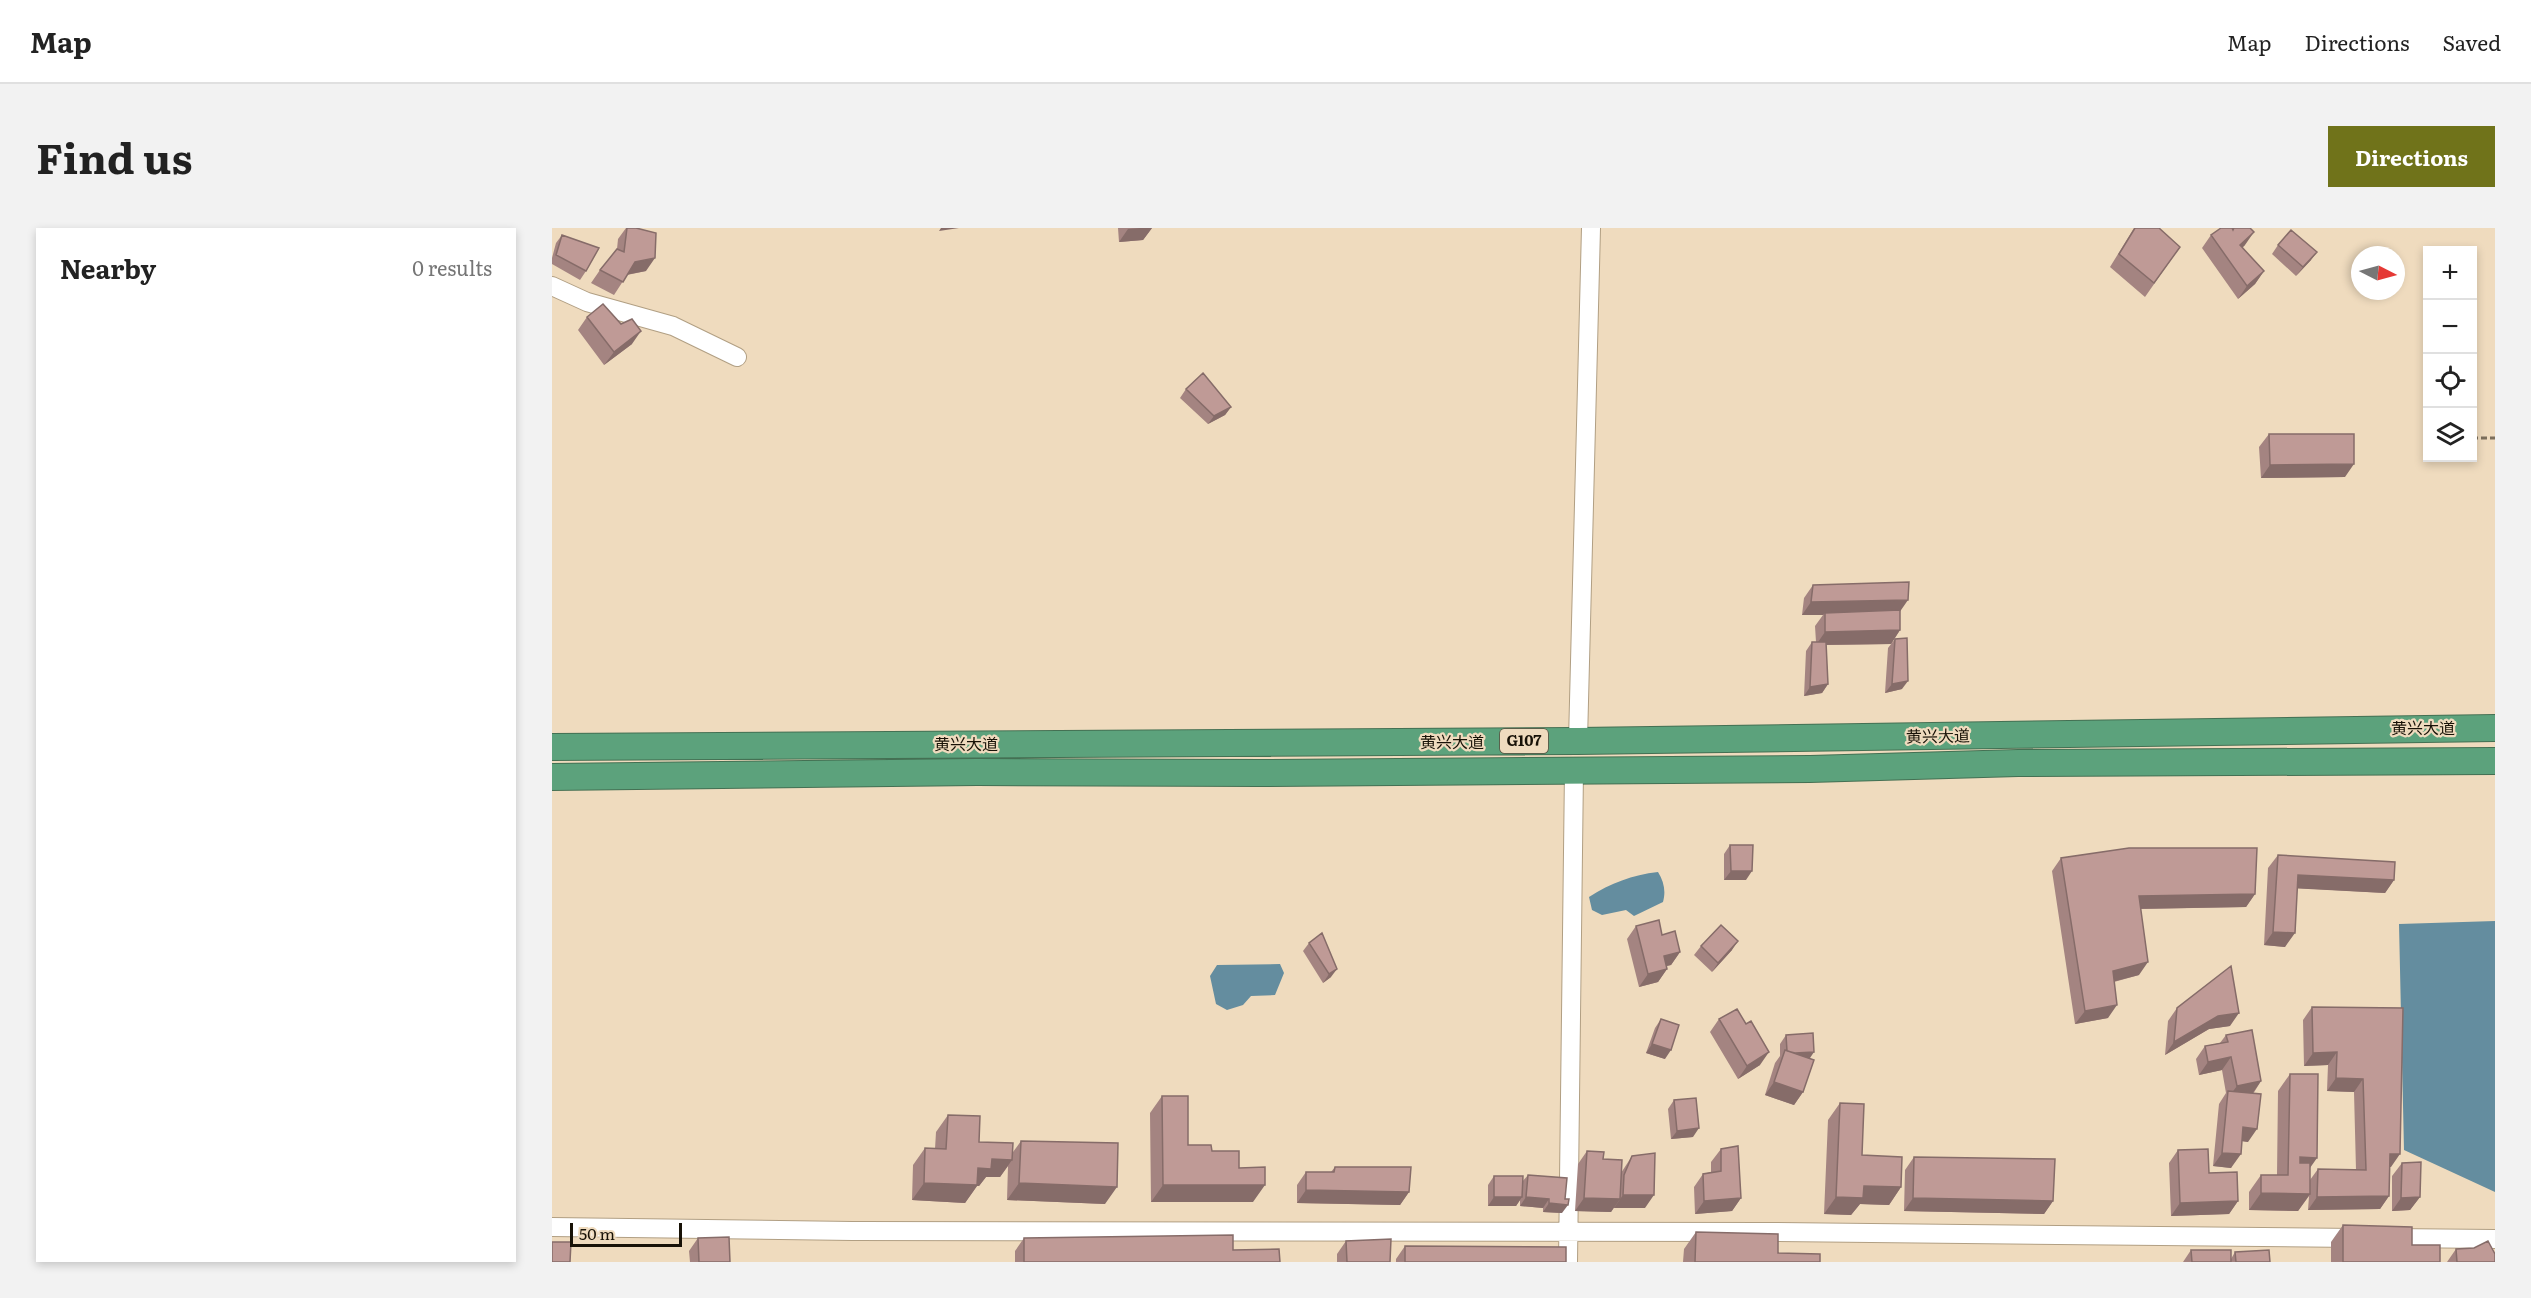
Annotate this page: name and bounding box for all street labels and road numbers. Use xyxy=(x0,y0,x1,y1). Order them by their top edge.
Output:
street label: 黄兴大道 xyxy=(2391,715,2455,739)
street label: 黄兴大道 xyxy=(1906,722,1970,748)
street label: 黄兴大道 xyxy=(1420,729,1484,753)
road number: G107 xyxy=(1500,729,1548,753)
street label: 黄兴大道 xyxy=(934,731,998,755)

